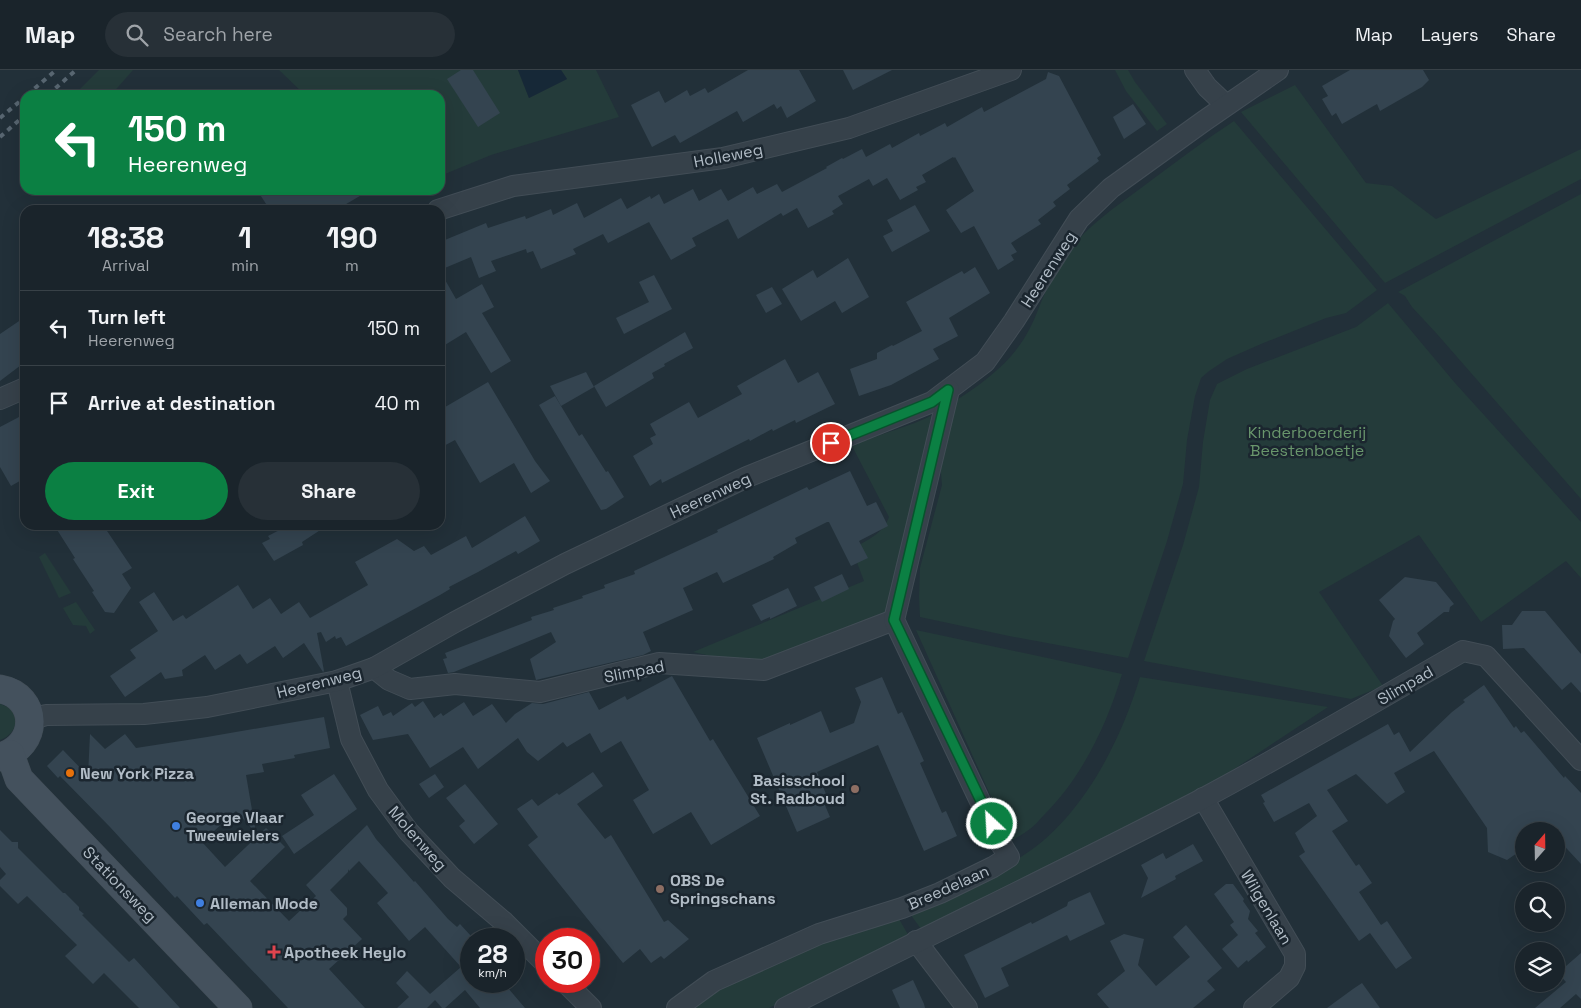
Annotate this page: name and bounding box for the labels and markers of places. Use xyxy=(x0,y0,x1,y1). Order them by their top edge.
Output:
pin xyxy=(810,422,852,464)
place label: New York Pizza xyxy=(80,763,194,784)
marker: New York Pizza xyxy=(64,767,76,779)
place label: Basisschool St. Radboud xyxy=(750,770,845,809)
marker: Basisschool St. Radboud xyxy=(849,783,861,795)
place label: George Vlaar Tweewielers xyxy=(186,807,284,846)
marker: George Vlaar Tweewielers xyxy=(170,820,182,832)
place label: OBS De Springschans xyxy=(670,870,776,909)
marker: OBS De Springschans xyxy=(654,883,666,895)
place label: Alleman Mode xyxy=(210,893,318,914)
marker: Alleman Mode xyxy=(194,897,206,909)
place label: Apotheek Heylo xyxy=(284,942,406,963)
marker: Apotheek Heylo xyxy=(268,946,280,958)

